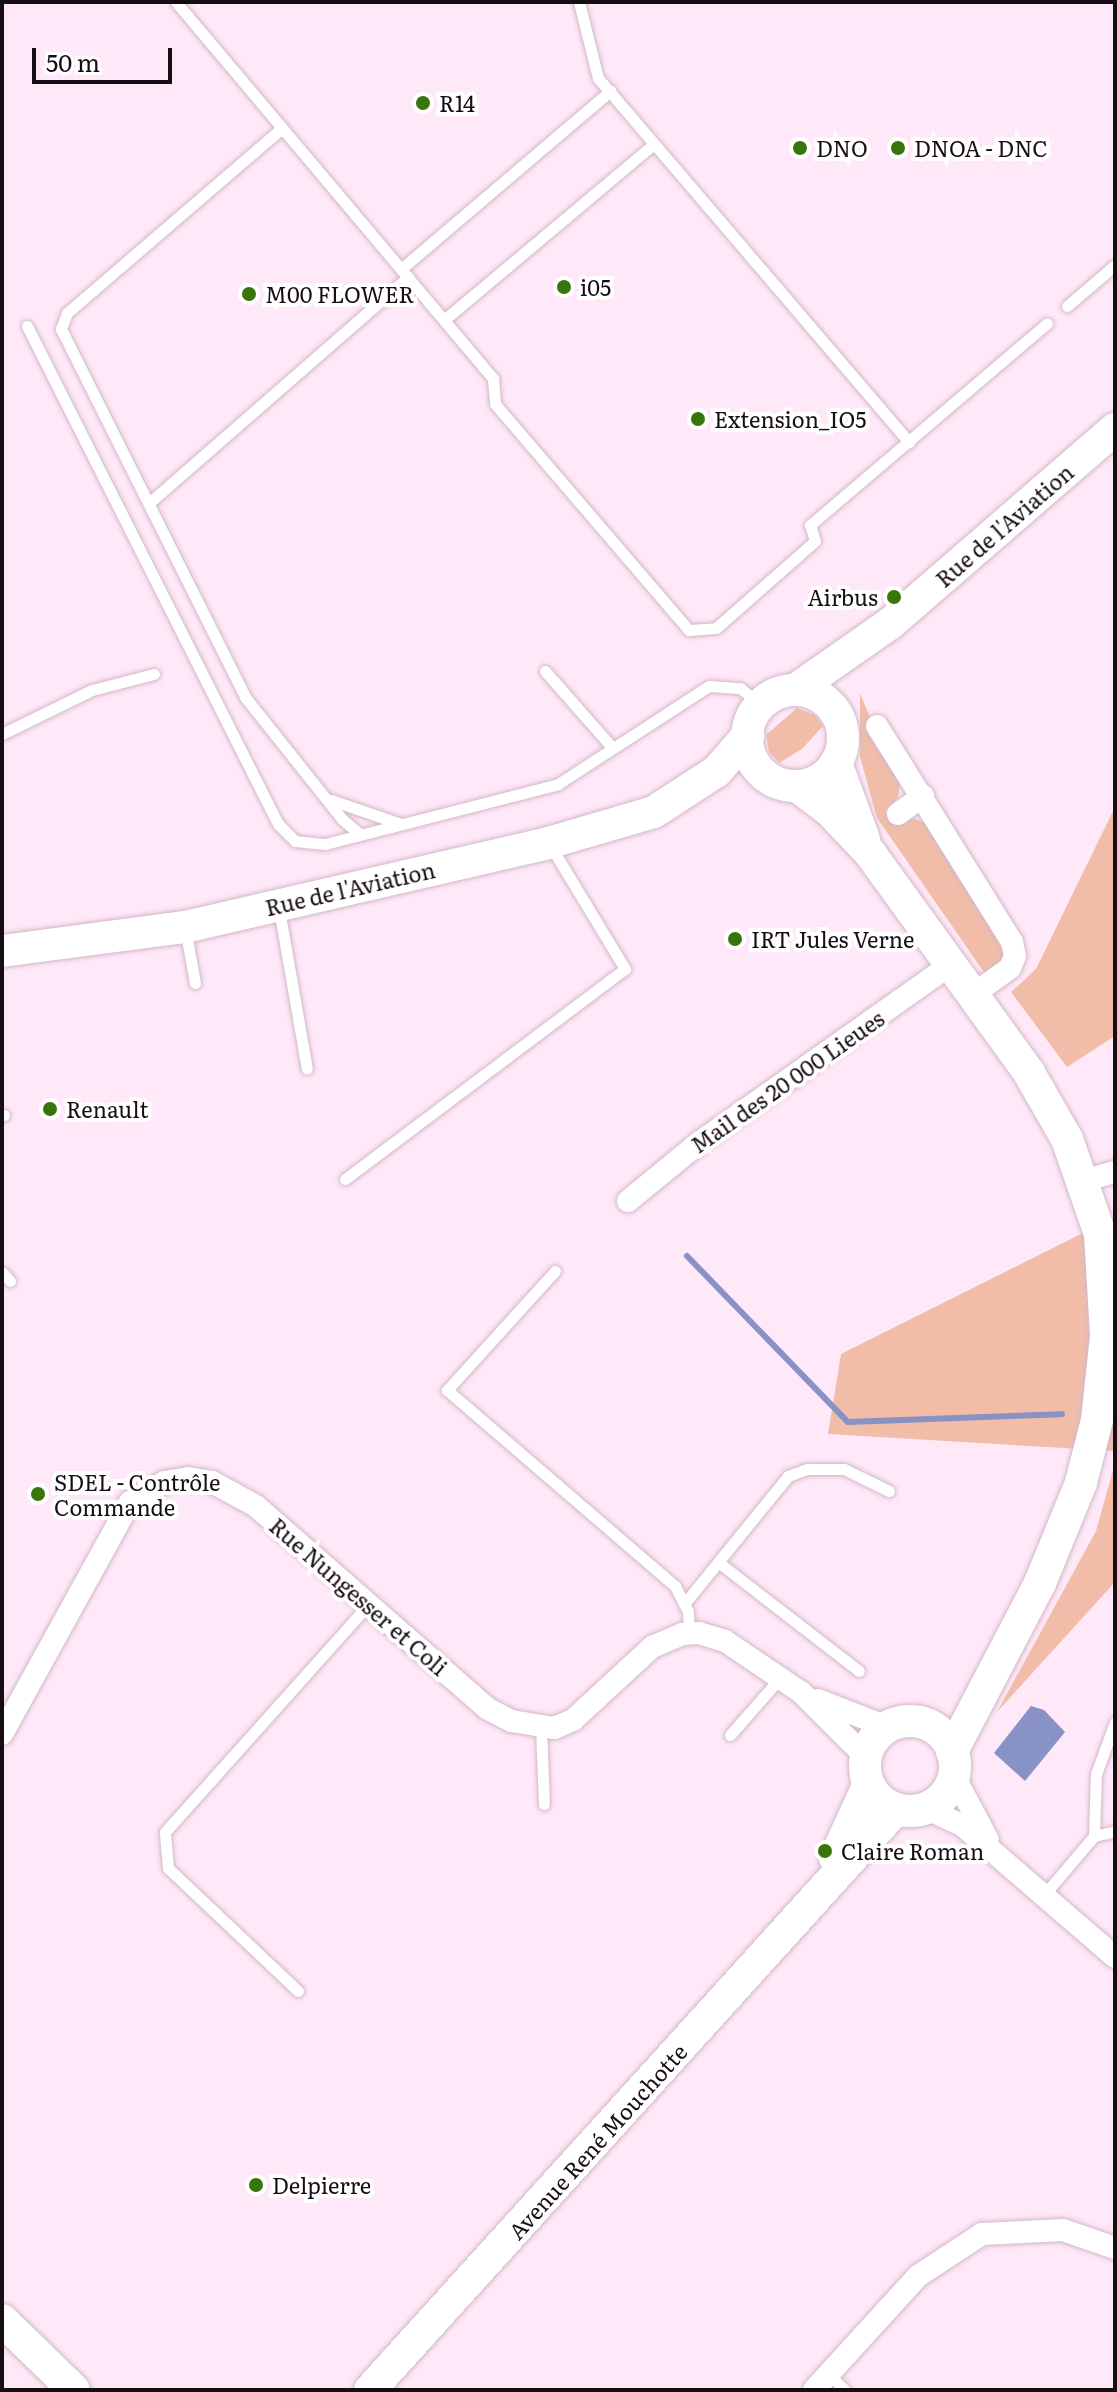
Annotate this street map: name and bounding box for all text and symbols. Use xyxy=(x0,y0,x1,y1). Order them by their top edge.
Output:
scale bar xyxy=(36,32,176,82)
text: 50 m xyxy=(46,44,100,79)
place label: R14 xyxy=(439,90,475,116)
marker: R14 xyxy=(414,94,432,112)
place label: DNO xyxy=(816,135,868,161)
place label: DNOA - DNC xyxy=(914,135,1048,161)
marker: DNO xyxy=(791,139,809,157)
marker: DNOA - DNC xyxy=(889,139,907,157)
place label: i05 xyxy=(580,274,611,300)
marker: i05 xyxy=(555,278,573,296)
place label: M00 FLOWER xyxy=(265,281,414,307)
marker: M00 FLOWER xyxy=(240,285,258,303)
place label: Extension_IO5 xyxy=(714,406,866,432)
marker: Extension_IO5 xyxy=(689,410,707,428)
street label: Rue de l'Aviation xyxy=(930,458,1078,592)
place label: Airbus xyxy=(807,584,878,610)
marker: Airbus xyxy=(885,588,903,606)
street label: Rue de l'Aviation xyxy=(262,856,438,920)
place label: IRT Jules Verne xyxy=(751,926,914,952)
marker: IRT Jules Verne xyxy=(726,930,744,948)
street label: Mail des 20 000 Lieues xyxy=(685,1004,889,1158)
place label: Renault xyxy=(66,1096,148,1122)
marker: Renault xyxy=(41,1100,59,1118)
place label: SDEL - Contrôle Commande xyxy=(54,1468,220,1520)
marker: SDEL - Contrôle Commande xyxy=(29,1485,47,1503)
street label: Rue Nungesser et Coli xyxy=(265,1512,453,1680)
place label: Claire Roman xyxy=(841,1838,984,1864)
marker: Claire Roman xyxy=(816,1842,834,1860)
street label: Avenue René Mouchotte xyxy=(502,2038,692,2244)
place label: Delpierre xyxy=(272,2172,371,2198)
marker: Delpierre xyxy=(247,2176,265,2194)

